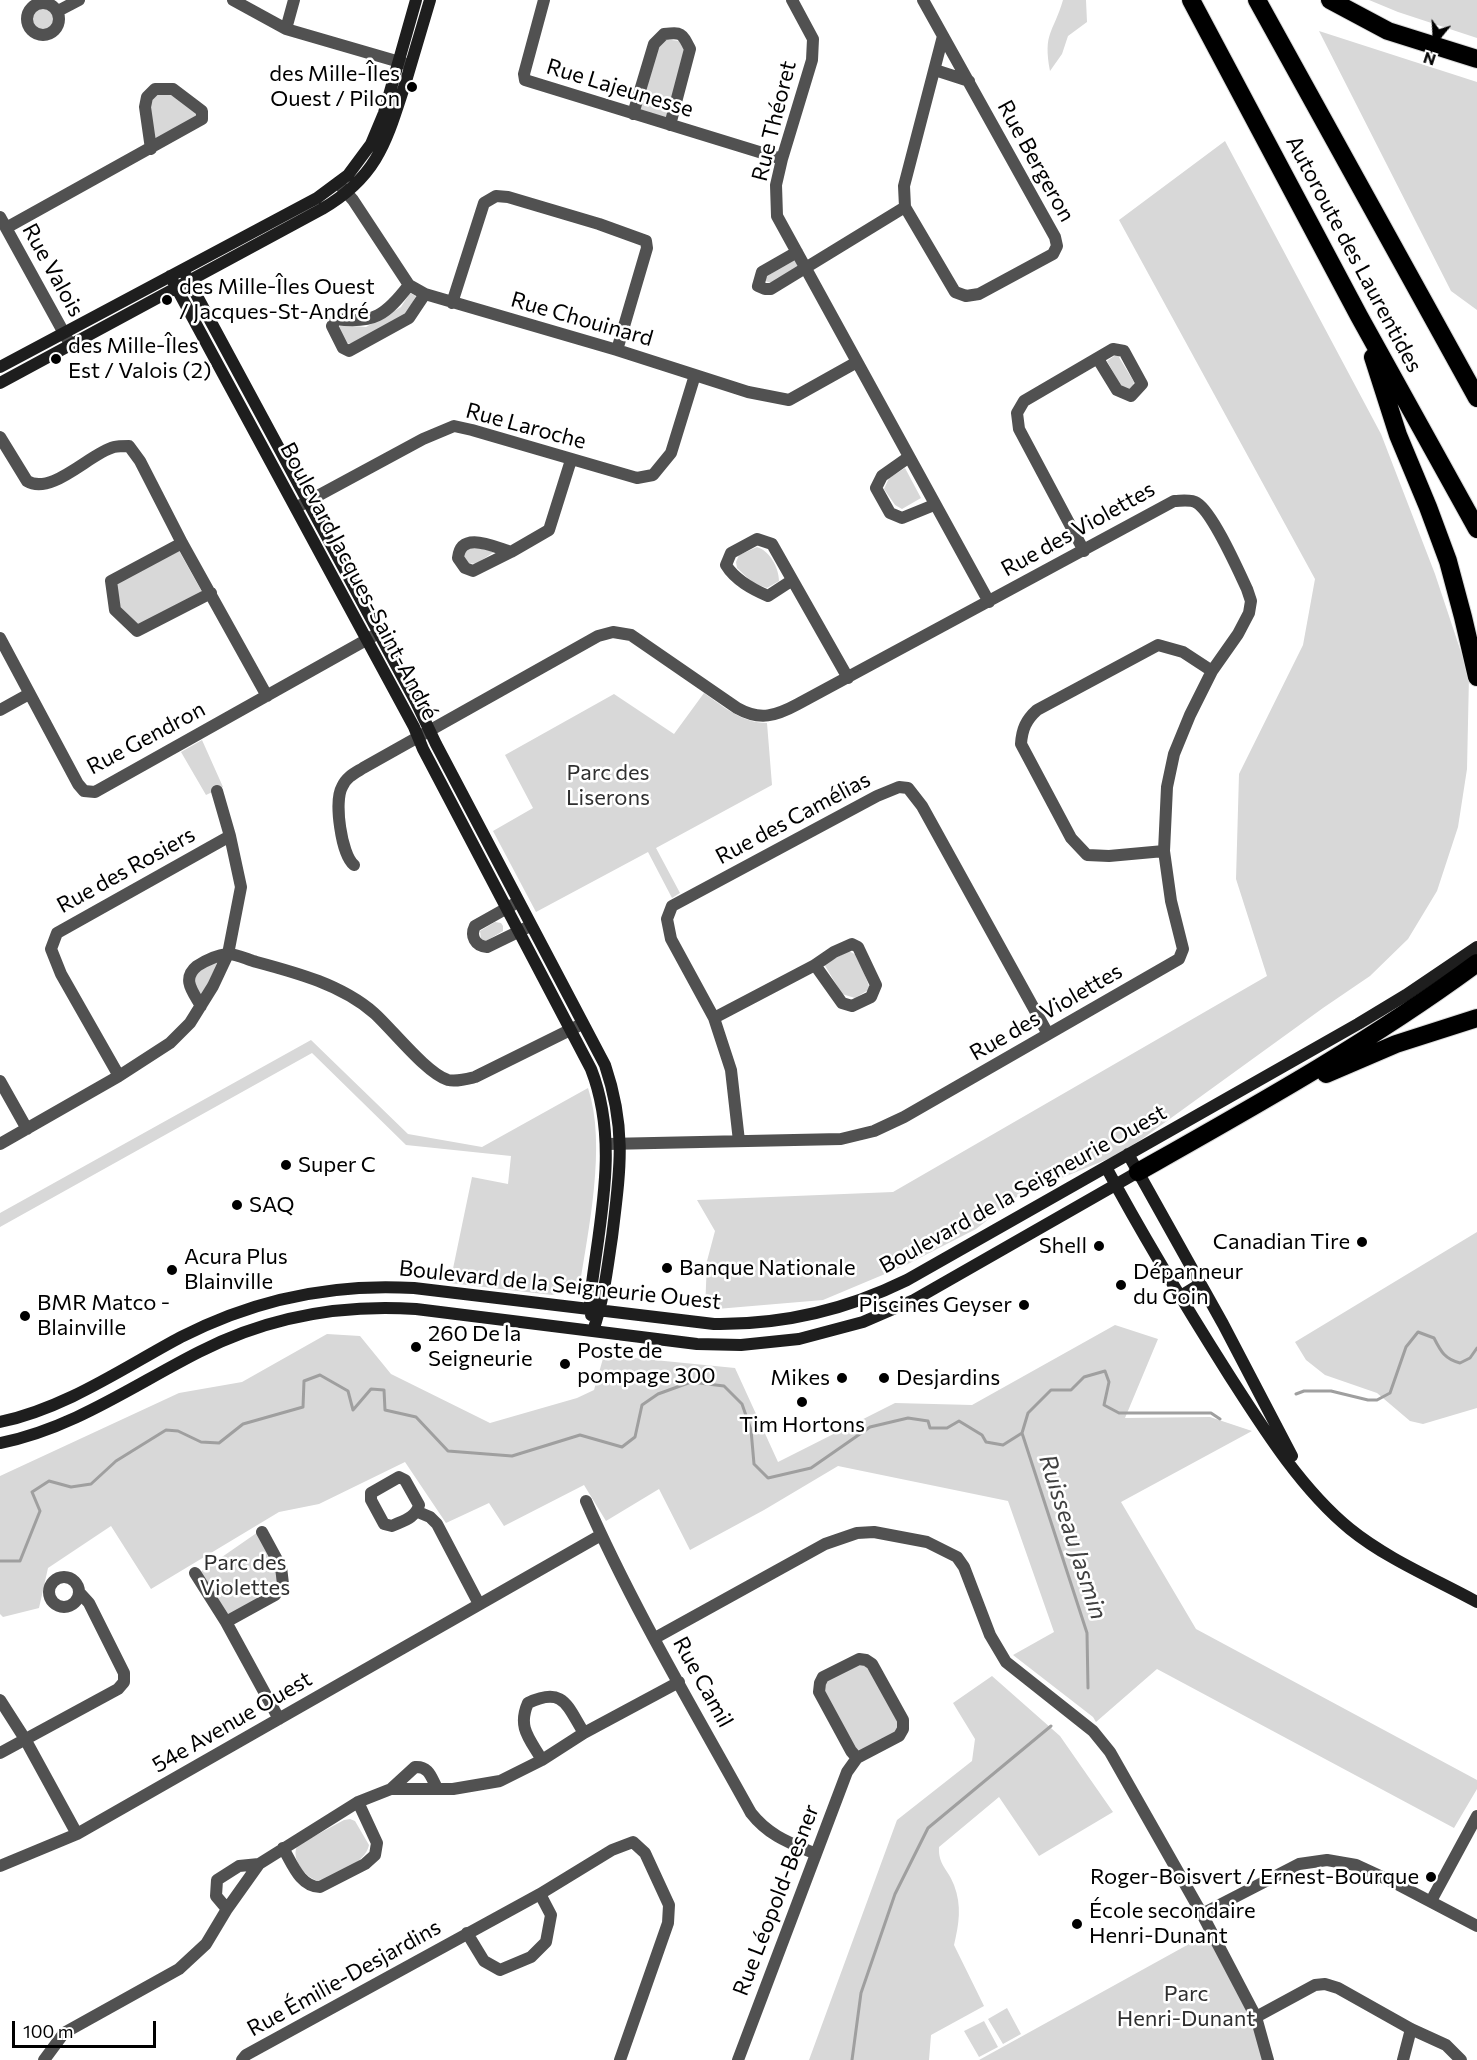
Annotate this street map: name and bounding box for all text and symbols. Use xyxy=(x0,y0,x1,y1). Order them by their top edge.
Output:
north arrow xyxy=(1405,12,1465,72)
text: N xyxy=(1421,49,1438,70)
street label: Rue Lajeunesse xyxy=(543,53,697,123)
street label: Rue Théoret xyxy=(746,58,802,184)
place label: des Mille-Îles Ouest / Pilon xyxy=(269,61,400,112)
marker: des Mille-Îles Ouest / Pilon xyxy=(405,80,419,94)
street label: Rue Bergeron xyxy=(992,96,1080,226)
street label: Autoroute des Laurentides xyxy=(1280,131,1428,377)
street label: Rue Valois xyxy=(17,219,89,321)
place label: des Mille-Îles Ouest / Jacques-St-André xyxy=(179,274,375,326)
street label: Rue Chouinard xyxy=(508,286,656,352)
marker: des Mille-Îles Ouest / Jacques-St-André xyxy=(160,293,174,307)
place label: des Mille-Îles Est / Valois (2) xyxy=(68,333,211,384)
marker: des Mille-Îles Est / Valois (2) xyxy=(49,352,63,366)
street label: Rue Laroche xyxy=(463,397,589,455)
street label: Boulevard Jacques-Saint-André xyxy=(274,438,444,724)
street label: Rue des Violettes xyxy=(997,476,1159,582)
street label: Rue Gendron xyxy=(82,696,210,780)
park label: Parc des Liserons xyxy=(566,760,650,812)
street label: Rue des Camélias xyxy=(711,766,875,870)
street label: Rue des Rosiers xyxy=(52,821,200,919)
street label: Rue des Violettes xyxy=(965,958,1127,1066)
street label: Boulevard de la Seigneurie Ouest xyxy=(875,1099,1171,1279)
place label: Super C xyxy=(298,1152,376,1178)
marker: Super C xyxy=(279,1158,293,1172)
place label: SAQ xyxy=(249,1192,294,1218)
marker: SAQ xyxy=(230,1198,244,1212)
place label: Canadian Tire xyxy=(1213,1229,1350,1255)
place label: Shell xyxy=(1039,1233,1087,1259)
marker: Canadian Tire xyxy=(1355,1235,1369,1249)
marker: Shell xyxy=(1092,1239,1106,1253)
place label: Acura Plus Blainville xyxy=(184,1244,288,1296)
street label: Boulevard de la Seigneurie Ouest xyxy=(398,1255,722,1315)
place label: Banque Nationale xyxy=(679,1255,855,1281)
place label: Dépanneur du Coin xyxy=(1133,1259,1243,1310)
marker: Banque Nationale xyxy=(660,1261,674,1275)
marker: Acura Plus Blainville xyxy=(165,1263,179,1277)
marker: Dépanneur du Coin xyxy=(1114,1278,1128,1292)
place label: BMR Matco - Blainville xyxy=(37,1290,170,1342)
place label: Piscines Geyser xyxy=(858,1292,1012,1318)
marker: Piscines Geyser xyxy=(1017,1298,1031,1312)
marker: BMR Matco - Blainville xyxy=(18,1309,32,1323)
place label: 260 De la Seigneurie xyxy=(428,1321,533,1372)
place label: Poste de pompage 300 xyxy=(577,1338,716,1390)
marker: 260 De la Seigneurie xyxy=(409,1340,423,1354)
marker: Poste de pompage 300 xyxy=(558,1357,572,1371)
place label: Mikes xyxy=(770,1365,830,1391)
place label: Desjardins xyxy=(896,1365,1000,1391)
marker: Mikes xyxy=(835,1371,849,1385)
marker: Desjardins xyxy=(877,1371,891,1385)
marker: Tim Hortons xyxy=(795,1395,809,1409)
place label: Tim Hortons xyxy=(739,1412,865,1438)
water label: Ruisseau Jasmin xyxy=(1033,1451,1113,1623)
park label: Parc des Violettes xyxy=(200,1550,290,1602)
street label: Rue Camil xyxy=(667,1632,739,1732)
street label: 54e Avenue Ouest xyxy=(147,1666,317,1778)
street label: Rue Léopold-Besner xyxy=(727,1801,825,1999)
place label: Roger-Boisvert / Ernest-Bourque xyxy=(1090,1864,1419,1890)
marker: Roger-Boisvert / Ernest-Bourque xyxy=(1424,1870,1438,1884)
place label: École secondaire Henri-Dunant xyxy=(1089,1898,1256,1950)
street label: Rue Émilie-Desjardins xyxy=(243,1914,445,2042)
marker: École secondaire Henri-Dunant xyxy=(1070,1917,1084,1931)
park label: Parc Henri-Dunant xyxy=(1117,1981,1255,2032)
scale bar xyxy=(15,2009,159,2047)
text: 100 m xyxy=(23,2020,73,2042)

